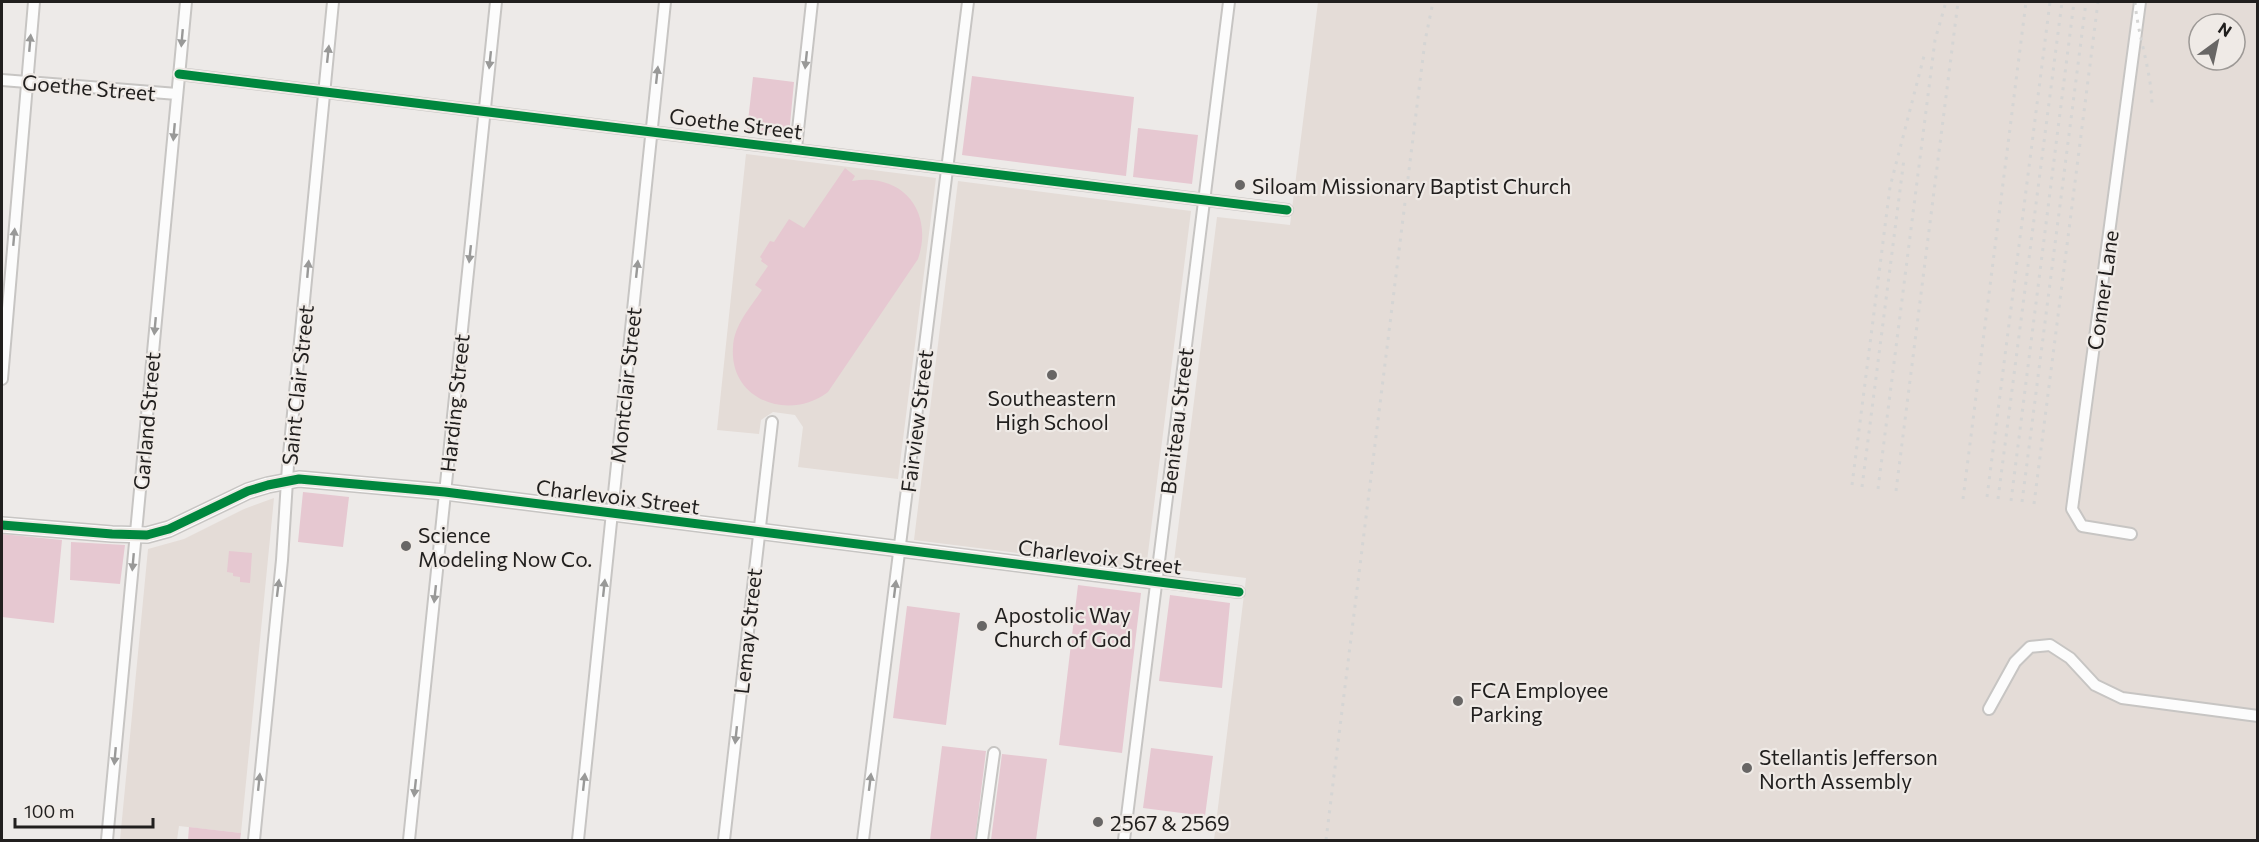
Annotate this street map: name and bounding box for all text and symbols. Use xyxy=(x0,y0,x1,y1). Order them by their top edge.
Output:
north arrow xyxy=(2187,12,2247,72)
text: N xyxy=(2215,18,2236,40)
one-way arrow xyxy=(177,28,187,47)
one-way arrow xyxy=(25,33,35,52)
one-way arrow xyxy=(323,44,333,63)
one-way arrow xyxy=(485,50,494,69)
one-way arrow xyxy=(801,50,811,69)
one-way arrow xyxy=(652,65,662,84)
street label: Goethe Street xyxy=(21,69,157,105)
street label: Goethe Street xyxy=(668,102,804,144)
one-way arrow xyxy=(169,123,179,142)
place label: Siloam Missionary Baptist Church xyxy=(1252,173,1571,198)
marker: Siloam Missionary Baptist Church xyxy=(1233,178,1247,192)
one-way arrow xyxy=(9,228,18,247)
street label: Conner Lane xyxy=(2081,229,2123,351)
one-way arrow xyxy=(465,244,475,263)
one-way arrow xyxy=(303,259,313,278)
one-way arrow xyxy=(632,259,642,278)
street label: Saint Clair Street xyxy=(276,304,318,466)
street label: Montclair Street xyxy=(604,306,646,464)
one-way arrow xyxy=(150,317,160,336)
street label: Harding Street xyxy=(434,333,474,473)
street label: Beniteau Street xyxy=(1155,346,1197,496)
street label: Fairview Street xyxy=(895,348,937,494)
street label: Garland Street xyxy=(128,351,164,491)
marker: Southeastern High School xyxy=(1045,368,1059,382)
place label: Southeastern High School xyxy=(988,385,1116,434)
street label: Charlevoix Street xyxy=(535,474,701,518)
place label: Science Modeling Now Co. xyxy=(418,522,592,571)
street label: Charlevoix Street xyxy=(1017,534,1183,578)
marker: Science Modeling Now Co. xyxy=(399,539,413,553)
one-way arrow xyxy=(128,553,138,572)
street label: Lemay Street xyxy=(728,567,766,695)
one-way arrow xyxy=(273,579,283,598)
one-way arrow xyxy=(599,579,609,598)
one-way arrow xyxy=(890,579,899,598)
one-way arrow xyxy=(430,584,440,603)
place label: Apostolic Way Church of God xyxy=(994,602,1131,651)
marker: Apostolic Way Church of God xyxy=(975,619,989,633)
place label: FCA Employee Parking xyxy=(1470,677,1608,726)
marker: FCA Employee Parking xyxy=(1451,694,1465,708)
one-way arrow xyxy=(731,726,740,745)
place label: Stellantis Jefferson North Assembly xyxy=(1759,744,1938,793)
one-way arrow xyxy=(110,747,120,766)
marker: Stellantis Jefferson North Assembly xyxy=(1740,761,1754,775)
one-way arrow xyxy=(254,773,264,792)
one-way arrow xyxy=(579,773,589,792)
one-way arrow xyxy=(866,773,875,792)
one-way arrow xyxy=(410,778,420,797)
scale bar xyxy=(15,791,153,829)
text: 100 m xyxy=(24,800,74,822)
place label: 2567 & 2569 xyxy=(1110,810,1230,835)
marker: 2567 & 2569 xyxy=(1091,815,1105,829)

